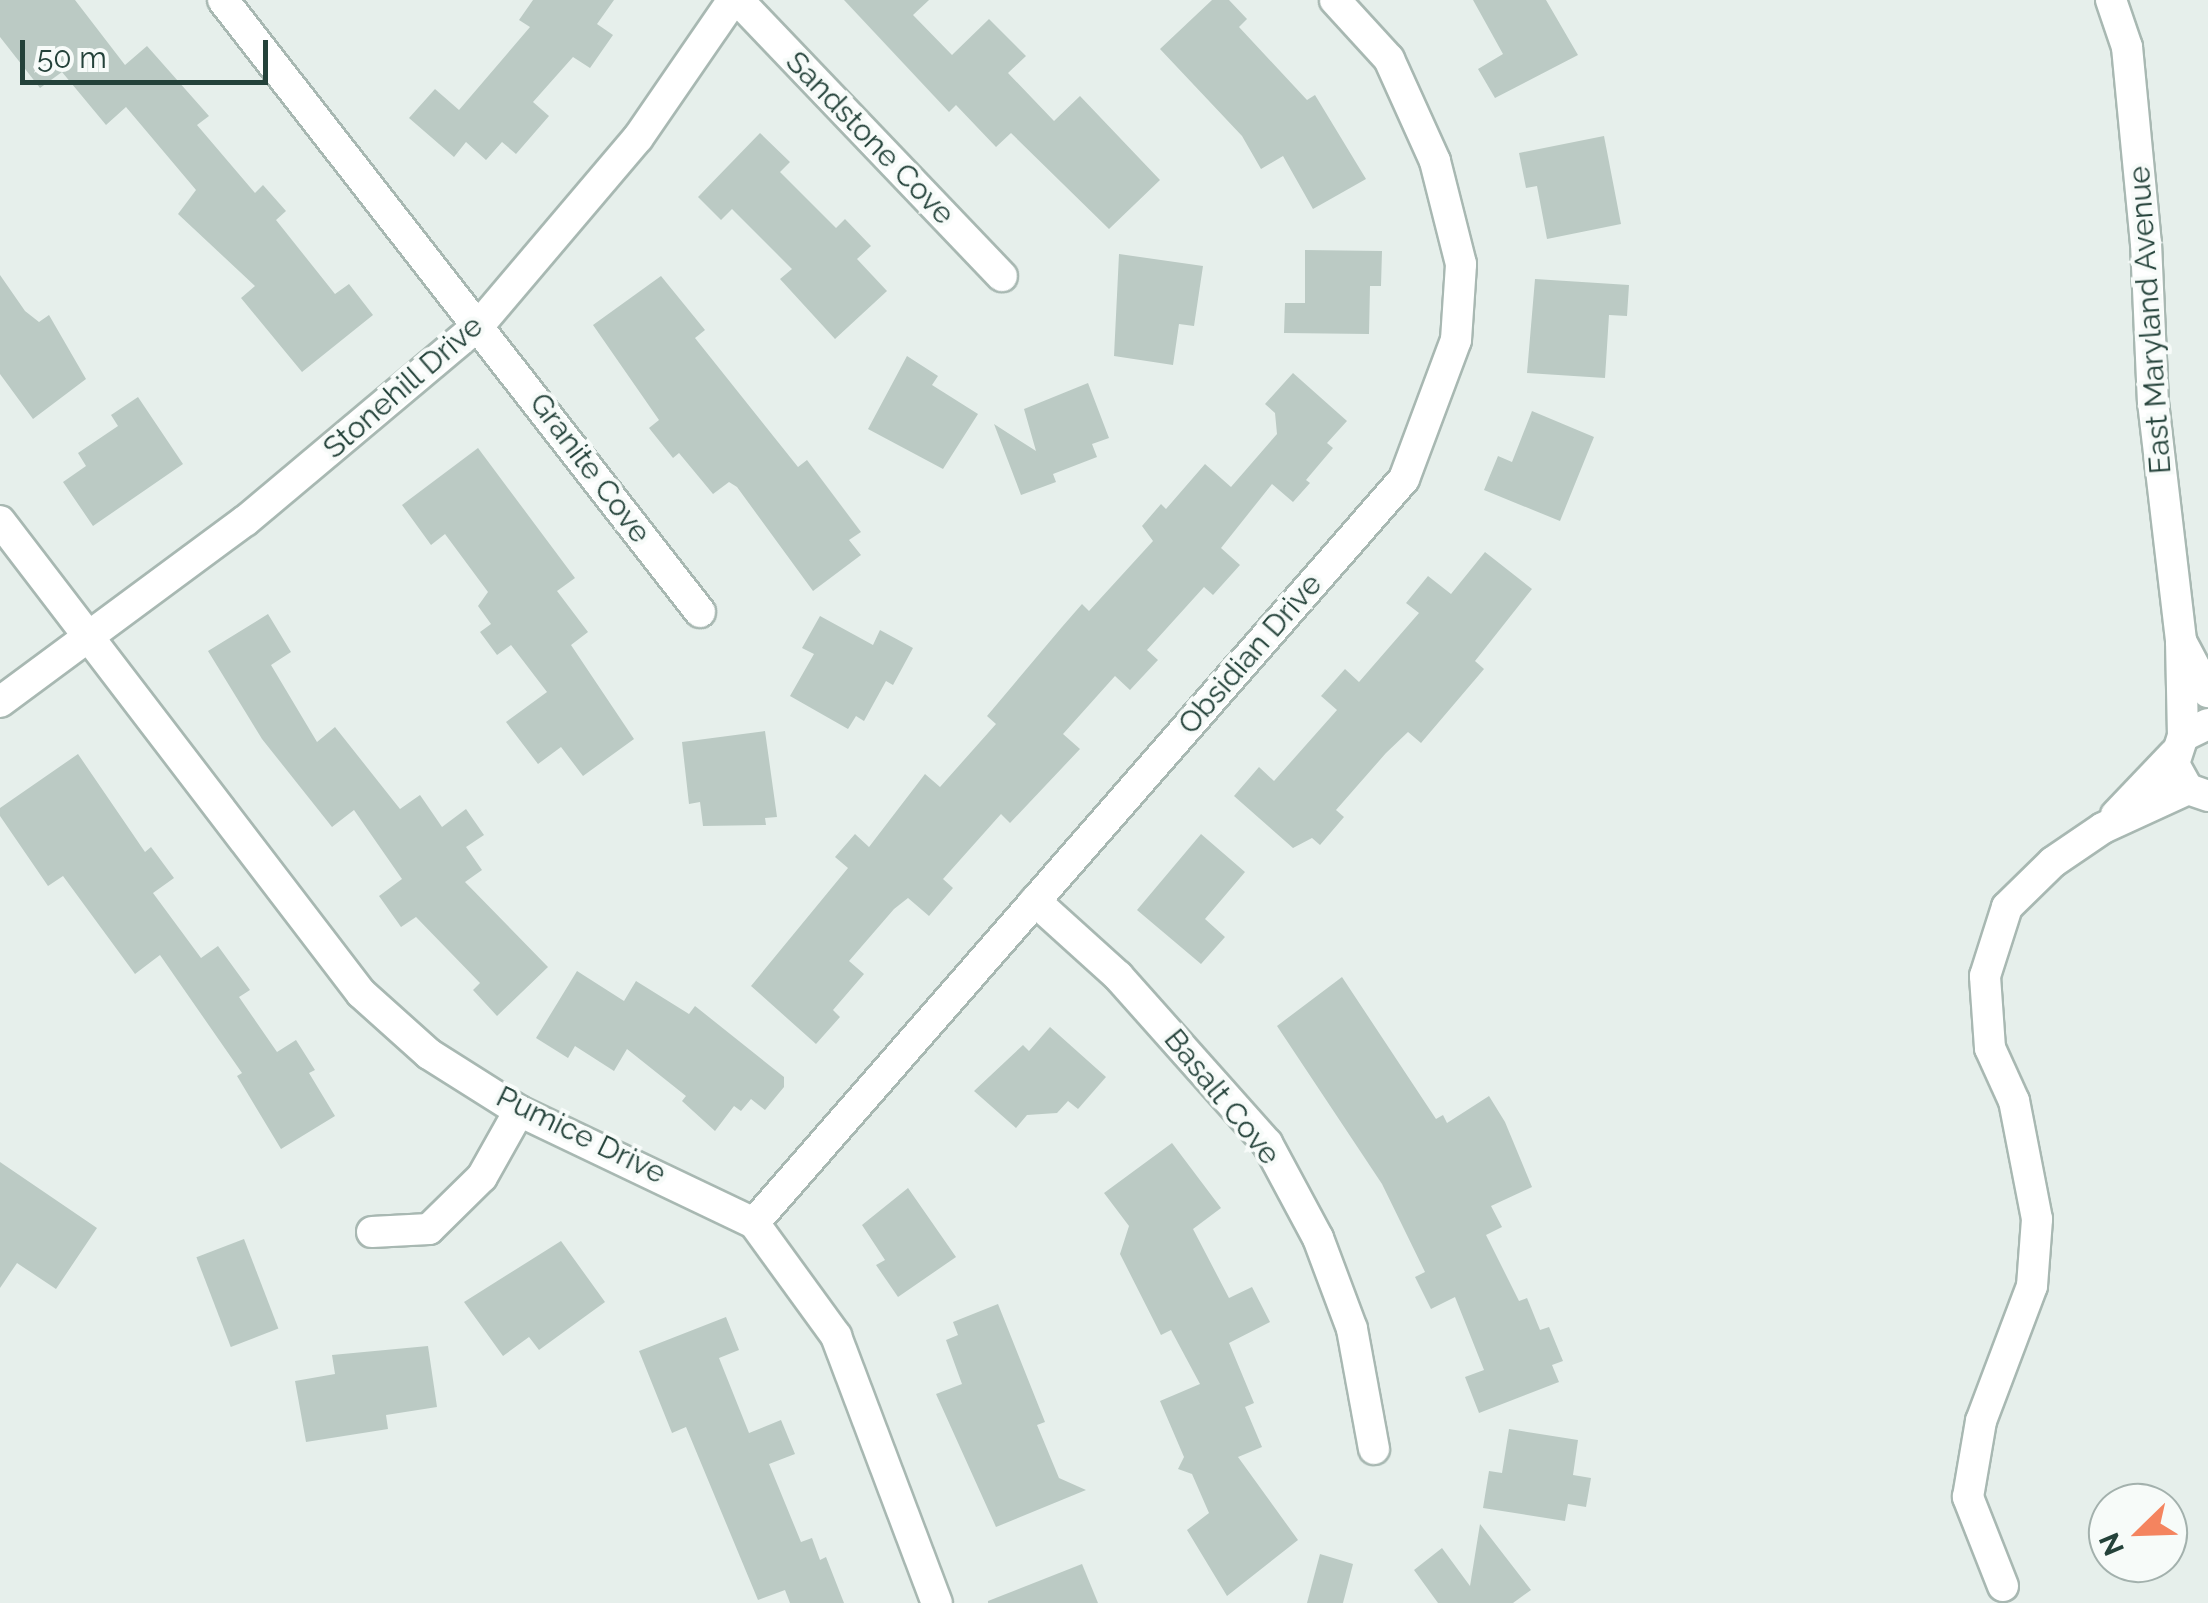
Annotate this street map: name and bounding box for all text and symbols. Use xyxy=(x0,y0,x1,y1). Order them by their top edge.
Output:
scale bar xyxy=(25,20,272,82)
text: 50 m xyxy=(37,40,107,75)
street label: Sandstone Cove xyxy=(778,44,962,232)
street label: East Maryland Avenue xyxy=(2121,164,2179,476)
street label: Stonehill Drive xyxy=(316,308,490,466)
street label: Granite Cove xyxy=(522,386,658,550)
street label: Obsidian Drive xyxy=(1171,567,1329,741)
street label: Basalt Cove xyxy=(1156,1022,1288,1172)
street label: Pumice Drive xyxy=(491,1079,671,1191)
north arrow xyxy=(2088,1483,2188,1583)
text: N xyxy=(2092,1528,2131,1560)

